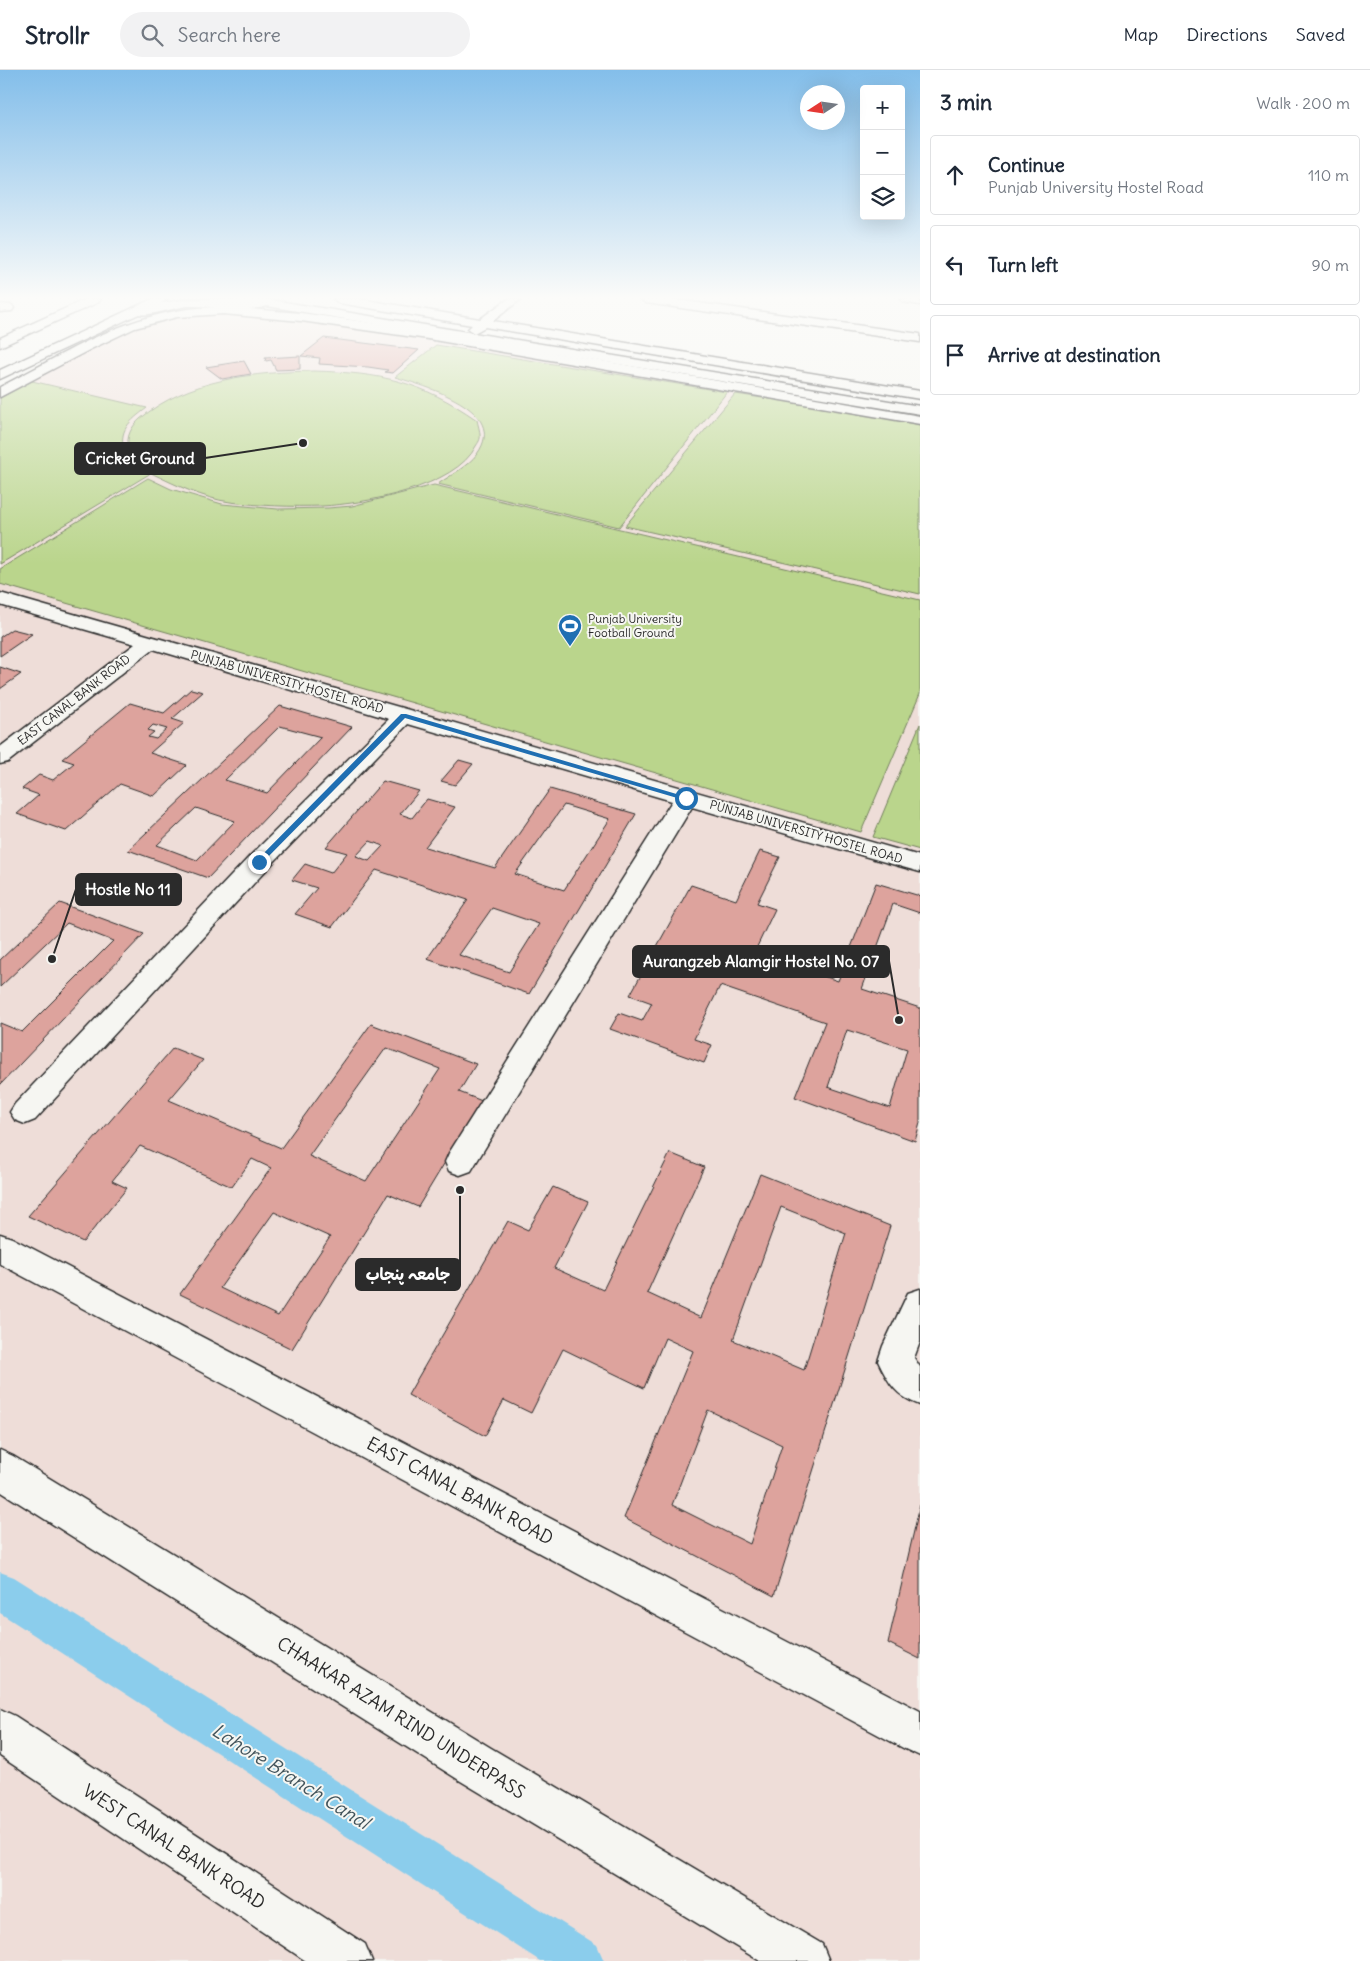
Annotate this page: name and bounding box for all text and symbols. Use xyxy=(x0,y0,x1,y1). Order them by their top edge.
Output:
search box xyxy=(120,12,470,57)
text: Strollr xyxy=(25,20,90,50)
icon: search xyxy=(138,21,166,49)
text: Search here xyxy=(178,23,281,47)
text: Map xyxy=(1123,23,1158,46)
text: Directions xyxy=(1186,23,1268,46)
text: Saved xyxy=(1296,23,1345,46)
north arrow xyxy=(800,85,845,130)
map controls xyxy=(860,85,905,220)
button: + xyxy=(860,85,905,130)
text: 3 min xyxy=(940,89,992,116)
text: Walk · 200 m xyxy=(1256,93,1350,113)
button: − xyxy=(860,130,905,175)
text: Continue xyxy=(988,153,1065,177)
icon: ahead xyxy=(941,161,969,189)
text: 110 m xyxy=(1308,165,1349,185)
button: layers xyxy=(860,175,905,220)
text: Punjab University Hostel Road xyxy=(988,177,1204,197)
icon: left xyxy=(941,251,969,279)
text: Turn left xyxy=(988,253,1058,277)
text: 90 m xyxy=(1311,255,1349,275)
icon: arrive xyxy=(941,341,969,369)
text: Arrive at destination xyxy=(988,343,1161,367)
callout: Cricket Ground xyxy=(75,443,205,474)
text: Cricket Ground xyxy=(85,448,195,468)
place label: Punjab University Football Ground xyxy=(588,611,682,640)
sports icon: Punjab University Football Ground xyxy=(557,613,583,647)
street label: PUNJAB UNIVERSITY HOSTEL ROAD xyxy=(189,647,385,716)
street label: EAST CANAL BANK ROAD xyxy=(14,651,133,748)
route start xyxy=(675,787,698,810)
street label: PUNJAB UNIVERSITY HOSTEL ROAD xyxy=(708,797,904,866)
route end xyxy=(248,851,271,874)
callout: Hostle No 11 xyxy=(76,874,181,905)
text: Hostle No 11 xyxy=(85,879,171,899)
callout: Aurangzeb Alamgir Hostel No. 07 xyxy=(633,946,889,977)
text: Aurangzeb Alamgir Hostel No. 07 xyxy=(643,951,879,972)
callout: جامعہ پنجاب xyxy=(356,1259,460,1290)
text: جامعہ پنجاب xyxy=(366,1264,450,1285)
street label: EAST CANAL BANK ROAD xyxy=(363,1432,558,1550)
street label: CHAAKAR AZAM RIND UNDERPASS xyxy=(273,1631,530,1804)
water label: Lahore Branch Canal xyxy=(208,1718,376,1836)
street label: WEST CANAL BANK ROAD xyxy=(79,1779,270,1914)

